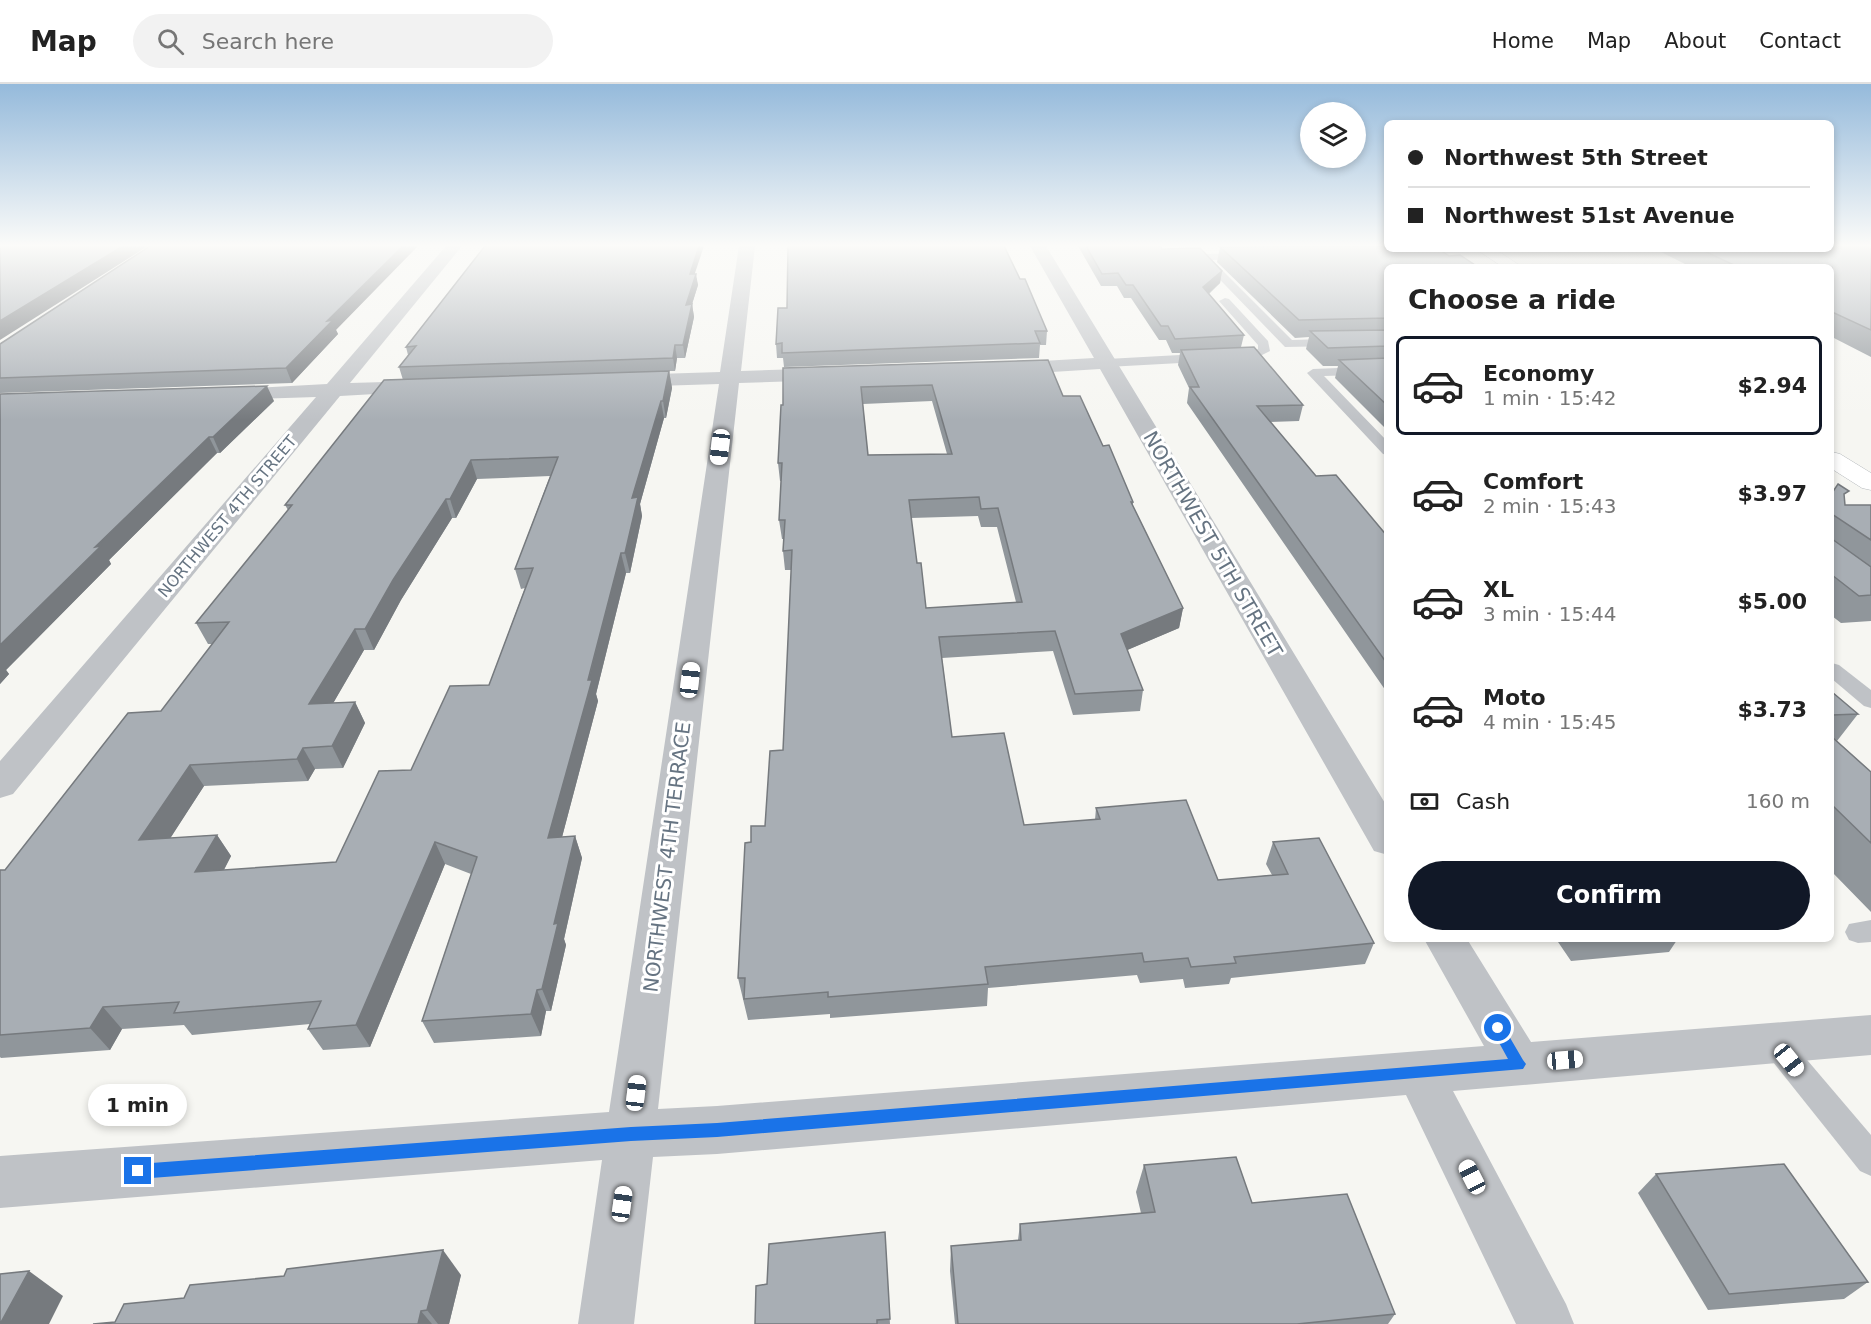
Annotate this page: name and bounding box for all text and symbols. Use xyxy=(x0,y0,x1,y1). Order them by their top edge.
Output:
search box xyxy=(133,14,553,68)
text: Map xyxy=(30,25,97,58)
icon: search xyxy=(154,25,187,58)
text: Search here xyxy=(202,29,334,54)
text: Home xyxy=(1492,29,1554,53)
text: Map xyxy=(1587,29,1631,53)
text: About xyxy=(1664,29,1726,53)
text: Contact xyxy=(1759,29,1841,53)
map controls xyxy=(1300,102,1366,168)
button: layers xyxy=(1300,102,1366,168)
text: Northwest 5th Street xyxy=(1444,145,1708,170)
text: Northwest 51st Avenue xyxy=(1444,203,1735,228)
text: Choose a ride xyxy=(1408,284,1616,315)
icon: car xyxy=(1411,359,1465,413)
text: Economy xyxy=(1483,361,1594,386)
text: $2.94 xyxy=(1737,373,1807,398)
text: 1 min · 15:42 xyxy=(1483,386,1617,410)
street label: NORTHWEST 5TH STREET xyxy=(1138,427,1288,662)
car xyxy=(709,428,731,466)
street label: NORTHWEST 4TH STREET xyxy=(154,431,301,601)
icon: car xyxy=(1411,467,1465,521)
text: Comfort xyxy=(1483,469,1583,494)
text: $3.97 xyxy=(1737,481,1807,506)
text: 2 min · 15:43 xyxy=(1483,494,1617,518)
icon: car xyxy=(1411,575,1465,629)
text: XL xyxy=(1483,577,1514,602)
text: $5.00 xyxy=(1737,589,1807,614)
text: 3 min · 15:44 xyxy=(1483,602,1617,626)
car xyxy=(679,661,701,699)
icon: car xyxy=(1411,683,1465,737)
text: Moto xyxy=(1483,685,1546,710)
text: $3.73 xyxy=(1737,697,1807,722)
text: 4 min · 15:45 xyxy=(1483,710,1617,734)
street label: NORTHWEST 4TH TERRACE xyxy=(639,720,695,994)
icon: cash xyxy=(1408,785,1441,818)
text: Cash xyxy=(1456,789,1510,814)
text: 160 m xyxy=(1746,789,1810,813)
button: Confirm xyxy=(1408,861,1810,930)
route start xyxy=(1484,1014,1511,1041)
car xyxy=(1771,1040,1807,1080)
car xyxy=(1546,1049,1584,1071)
car xyxy=(625,1074,647,1112)
callout: 1 min xyxy=(88,1084,188,1126)
text: 1 min xyxy=(106,1093,169,1117)
route end xyxy=(124,1157,151,1184)
car xyxy=(1456,1157,1488,1197)
car xyxy=(611,1185,633,1223)

